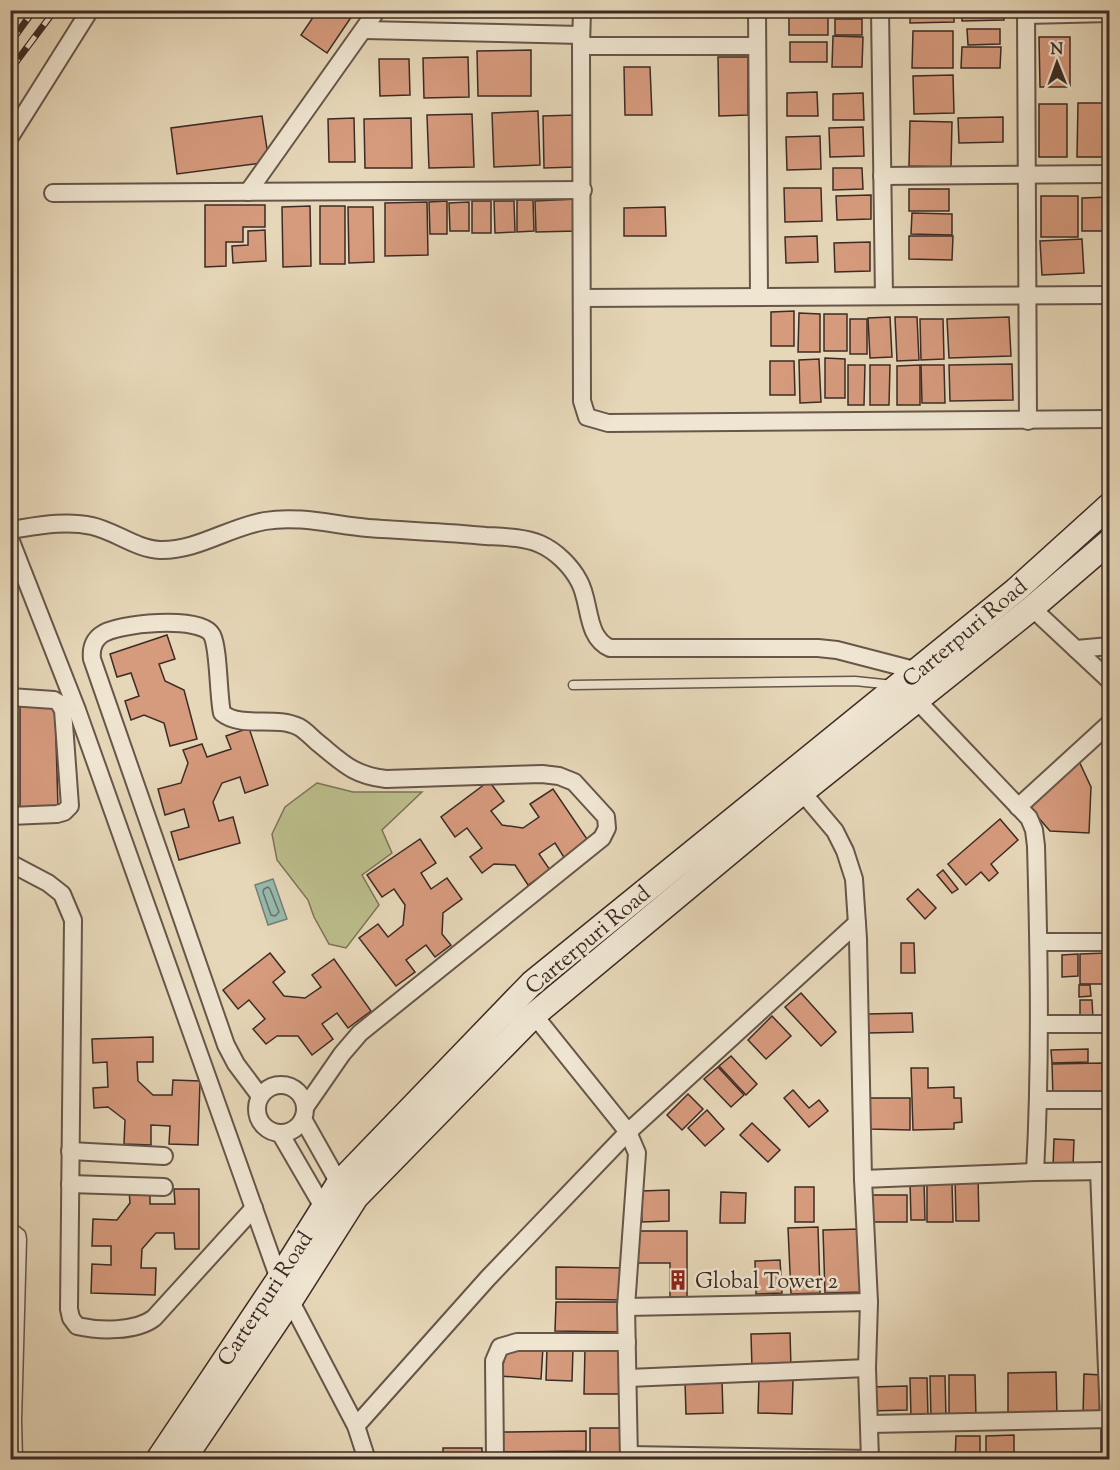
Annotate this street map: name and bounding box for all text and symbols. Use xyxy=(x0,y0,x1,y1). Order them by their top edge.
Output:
north arrow xyxy=(1027,33,1087,93)
text: N xyxy=(1050,39,1064,62)
street label: Carterpuri Road xyxy=(896,572,1036,696)
street label: Carterpuri Road xyxy=(519,879,659,1003)
street label: Carterpuri Road xyxy=(211,1226,322,1373)
place label: Global Tower 2 xyxy=(695,1267,838,1299)
building icon: Global Tower 2 xyxy=(666,1268,690,1292)

